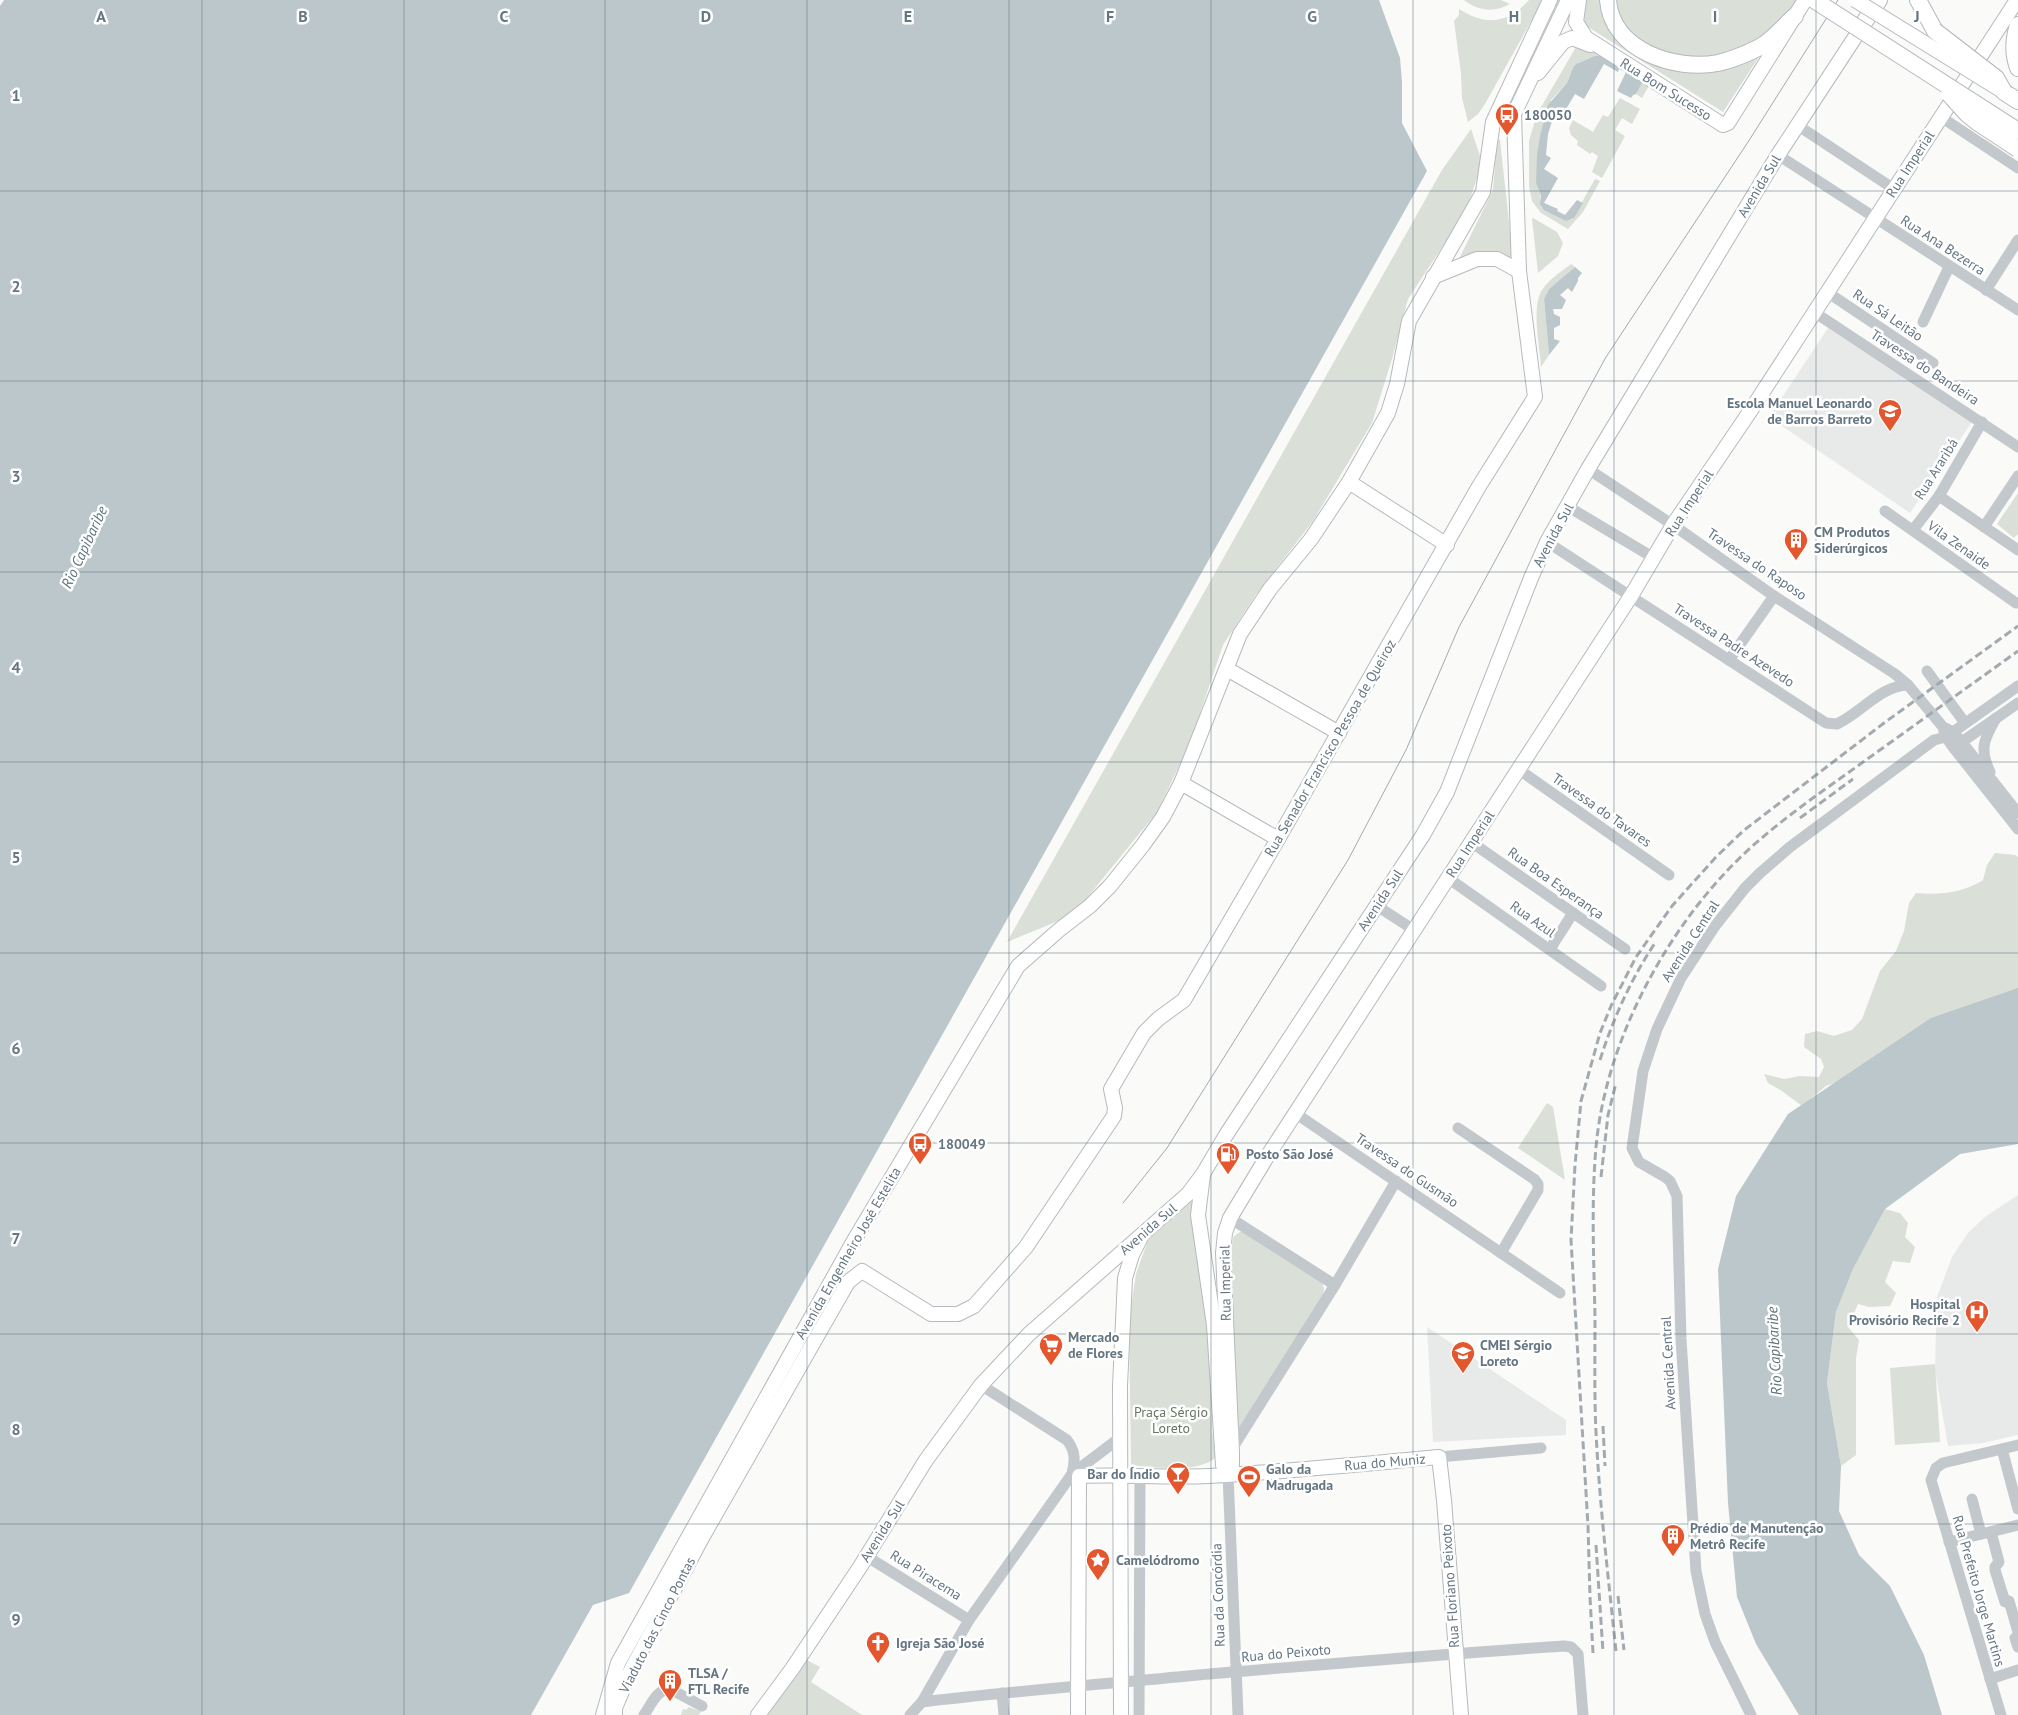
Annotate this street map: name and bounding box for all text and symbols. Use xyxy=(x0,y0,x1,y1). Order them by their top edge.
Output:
text: A xyxy=(96,6,106,26)
text: B xyxy=(298,6,308,26)
text: C xyxy=(500,6,509,26)
text: D xyxy=(701,6,711,26)
text: E xyxy=(904,6,912,26)
text: F xyxy=(1106,6,1114,26)
text: G xyxy=(1307,6,1317,26)
text: H xyxy=(1509,6,1519,26)
text: I xyxy=(1713,6,1717,26)
text: J xyxy=(1913,6,1920,26)
street label: Rua Bom Sucesso xyxy=(1617,54,1715,124)
text: 1 xyxy=(11,85,21,105)
bus stop icon: 180050 xyxy=(1494,102,1520,136)
place label: 180050 xyxy=(1524,106,1572,124)
street label: Rua Imperial xyxy=(1882,127,1938,201)
street label: Avenida Sul xyxy=(1733,151,1785,221)
street label: Rua Ana Bezerra xyxy=(1897,211,1989,279)
text: 2 xyxy=(11,276,21,296)
street label: Rua Sá Leitão xyxy=(1849,285,1927,345)
street label: Travessa do Bandeira xyxy=(1867,325,1983,409)
place label: Escola Manuel Leonardo de Barros Barreto xyxy=(1727,394,1872,428)
school or university icon: Escola Manuel Leonardo de Barros Barreto xyxy=(1877,398,1903,432)
street label: Rua Araribá xyxy=(1910,435,1962,503)
text: 3 xyxy=(11,466,21,486)
street label: Rua Imperial xyxy=(1661,466,1717,540)
street label: Avenida Sul xyxy=(1529,500,1577,570)
water label: Rio Capibaribe xyxy=(57,503,111,591)
street label: Vila Zenaide xyxy=(1923,516,1994,573)
place label: CM Produtos Siderúrgicos xyxy=(1814,523,1890,557)
street label: Travessa do Raposo xyxy=(1704,524,1810,604)
building icon: CM Produtos Siderúrgicos xyxy=(1783,527,1809,561)
street label: Travessa Padre Azevedo xyxy=(1670,599,1798,691)
street label: Rua Senador Francisco Pessoa de Queiroz xyxy=(1260,636,1400,860)
text: 4 xyxy=(11,657,21,677)
street label: Travessa do Tavares xyxy=(1549,769,1655,851)
street label: Rua Imperial xyxy=(1442,807,1498,881)
street label: Rua Boa Esperança xyxy=(1504,843,1608,923)
text: 5 xyxy=(11,847,21,867)
street label: Avenida Sul xyxy=(1353,866,1407,934)
street label: Rua Azul xyxy=(1507,897,1559,941)
street label: Avenida Central xyxy=(1657,897,1723,985)
text: 6 xyxy=(11,1038,21,1058)
street label: Travessa do Gusmão xyxy=(1352,1129,1462,1211)
bus stop icon: 180049 xyxy=(907,1131,933,1165)
place label: 180049 xyxy=(938,1135,986,1153)
fuel station icon: Posto São José xyxy=(1215,1141,1241,1175)
place label: Posto São José xyxy=(1246,1145,1333,1163)
street label: Avenida Engenheiro José Estelita xyxy=(791,1164,905,1342)
street label: Avenida Sul xyxy=(1116,1199,1180,1259)
text: 7 xyxy=(11,1228,21,1248)
street label: Rua Imperial xyxy=(1215,1245,1235,1321)
place label: Hospital Provisório Recife 2 xyxy=(1849,1295,1961,1329)
hospital icon: Hospital Provisório Recife 2 xyxy=(1964,1299,1990,1333)
water label: Rio Capibaribe xyxy=(1762,1306,1786,1396)
street label: Avenida Central xyxy=(1657,1316,1679,1410)
place label: Mercado de Flores xyxy=(1068,1328,1123,1362)
supermarket icon: Mercado de Flores xyxy=(1038,1332,1064,1366)
place label: CMEI Sérgio Loreto xyxy=(1480,1336,1553,1370)
school or university icon: CMEI Sérgio Loreto xyxy=(1450,1340,1476,1374)
park label: Praça Sérgio Loreto xyxy=(1134,1403,1208,1437)
text: 8 xyxy=(11,1419,21,1439)
street label: Rua do Muniz xyxy=(1344,1449,1426,1475)
place label: Galo da Madrugada xyxy=(1266,1460,1333,1494)
bar icon: Bar do Índio xyxy=(1165,1461,1191,1495)
sports icon: Galo da Madrugada xyxy=(1236,1464,1262,1498)
place label: Bar do Índio xyxy=(1087,1465,1160,1483)
street label: Avenida Sul xyxy=(856,1497,908,1565)
street label: Rua Prefeito Jorge Martins xyxy=(1949,1513,2009,1669)
place label: Prédio de Manutenção Metrô Recife xyxy=(1690,1519,1824,1553)
street label: Rua Floriano Peixoto xyxy=(1437,1523,1463,1649)
building icon: Prédio de Manutenção Metrô Recife xyxy=(1660,1523,1686,1557)
street label: Rua da Concórdia xyxy=(1207,1543,1229,1647)
street label: Rua Piracema xyxy=(887,1546,965,1604)
place icon: Camelódromo xyxy=(1085,1547,1111,1581)
place label: Camelódromo xyxy=(1116,1551,1200,1569)
street label: Viaduto das Cinco Pontas xyxy=(614,1554,699,1697)
text: 9 xyxy=(11,1609,21,1629)
church icon: Igreja São José xyxy=(865,1630,891,1664)
place label: Igreja São José xyxy=(896,1634,984,1652)
street label: Rua do Peixoto xyxy=(1240,1640,1332,1666)
place label: TLSA / FTL Recife xyxy=(688,1664,749,1698)
building icon: TLSA / FTL Recife xyxy=(657,1668,683,1702)

